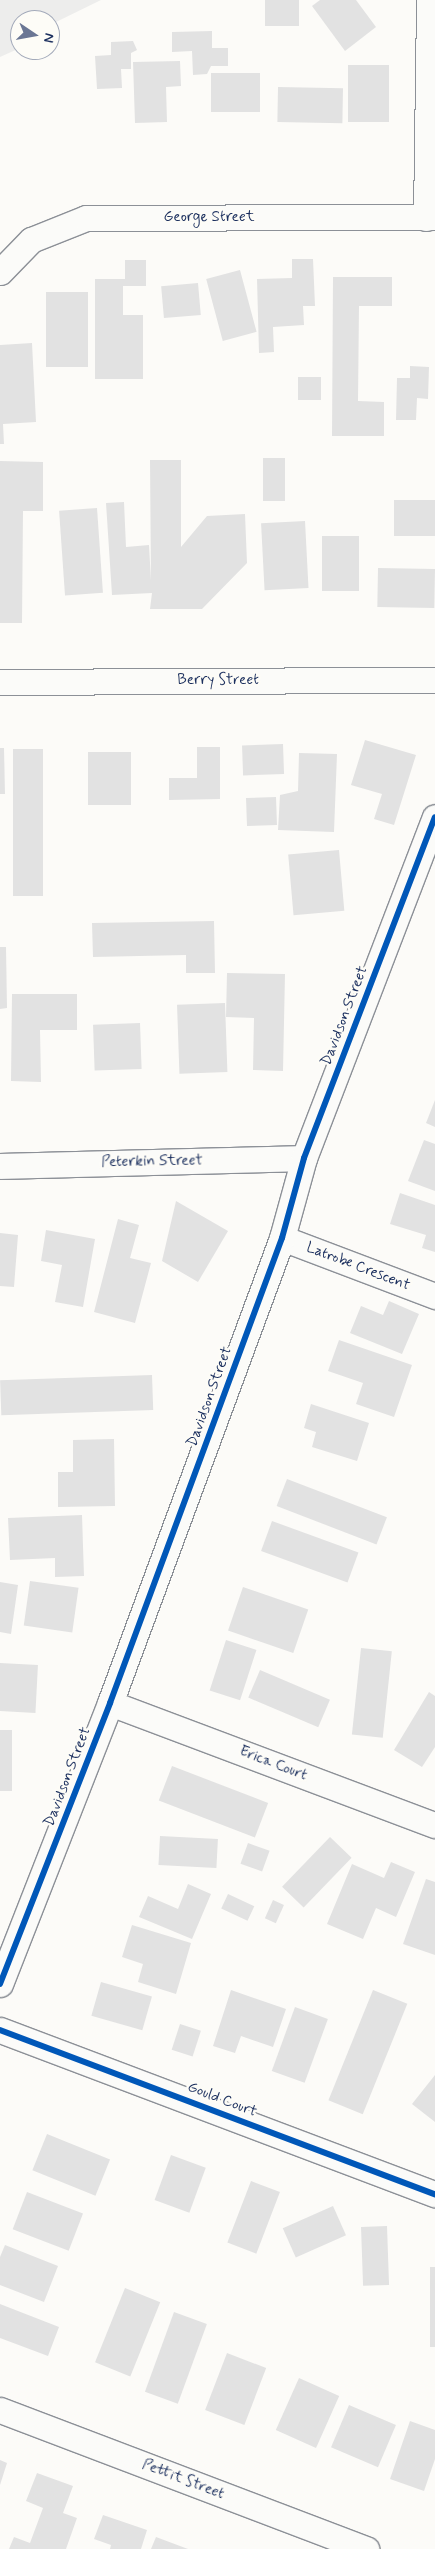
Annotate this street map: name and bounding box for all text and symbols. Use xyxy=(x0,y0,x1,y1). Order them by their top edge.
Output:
north arrow xyxy=(10,10,60,60)
text: N xyxy=(39,31,58,44)
street label: George Street xyxy=(163,209,255,227)
street label: Berry Street xyxy=(176,672,260,690)
street label: Davidson Street xyxy=(318,964,372,1068)
street label: Peterkin Street xyxy=(102,1152,202,1172)
street label: Latrobe Crescent xyxy=(303,1239,413,1295)
street label: Davidson Street xyxy=(184,1345,236,1449)
street label: Davidson Street xyxy=(41,1725,95,1829)
street label: Erica Court xyxy=(235,1742,311,1786)
street label: Gould Court xyxy=(185,2079,259,2121)
street label: Pettit Street xyxy=(138,2456,228,2504)

